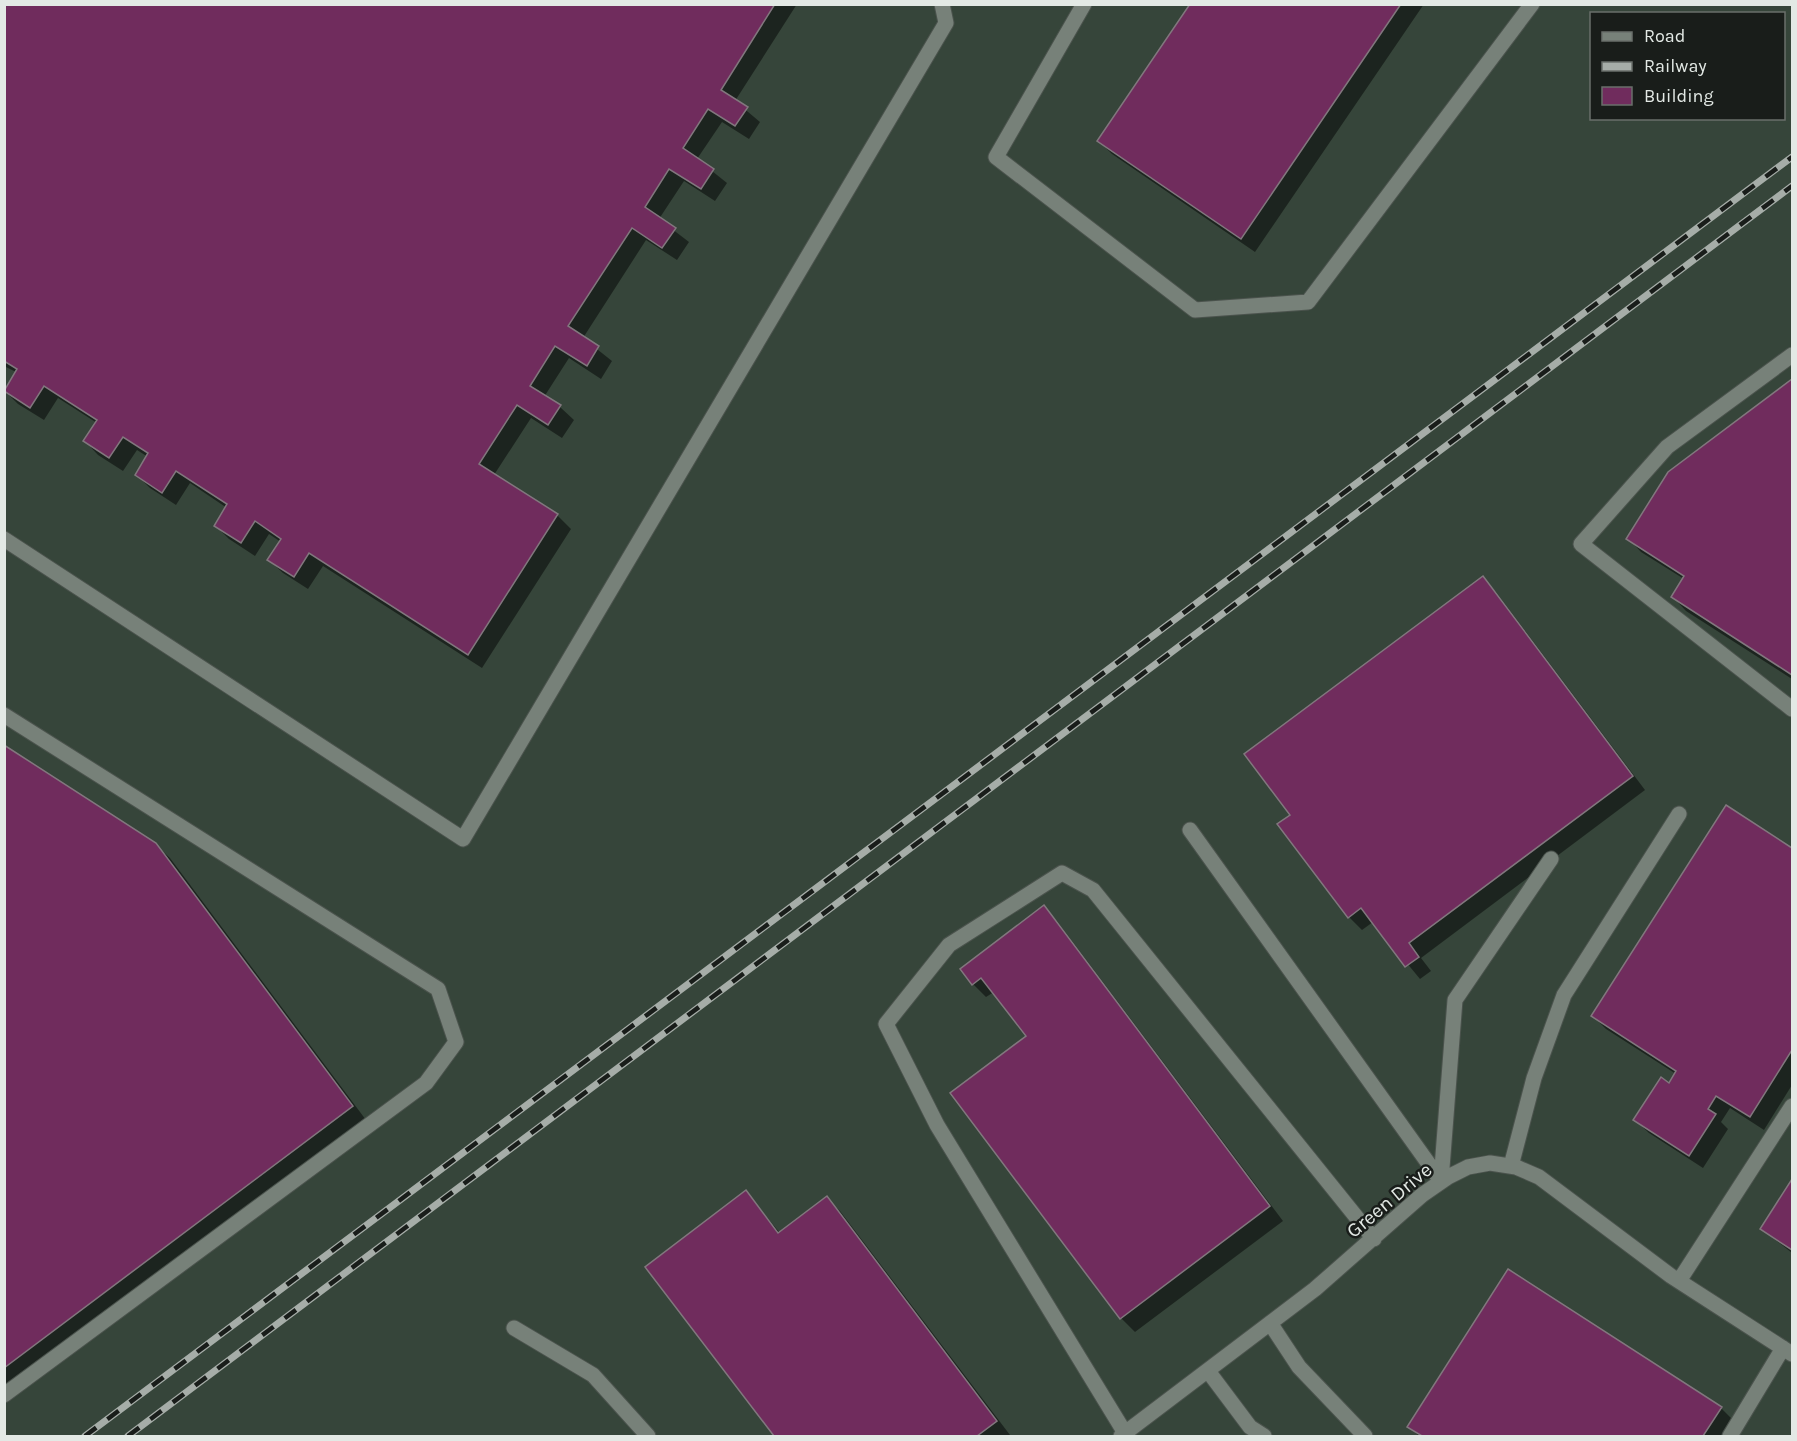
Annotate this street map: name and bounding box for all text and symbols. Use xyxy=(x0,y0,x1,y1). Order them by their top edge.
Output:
legend xyxy=(1590,12,1785,120)
text: Road xyxy=(1644,25,1685,47)
text: Railway xyxy=(1644,55,1707,77)
text: Building xyxy=(1644,85,1714,107)
street label: Green Drive xyxy=(1342,1158,1437,1243)

